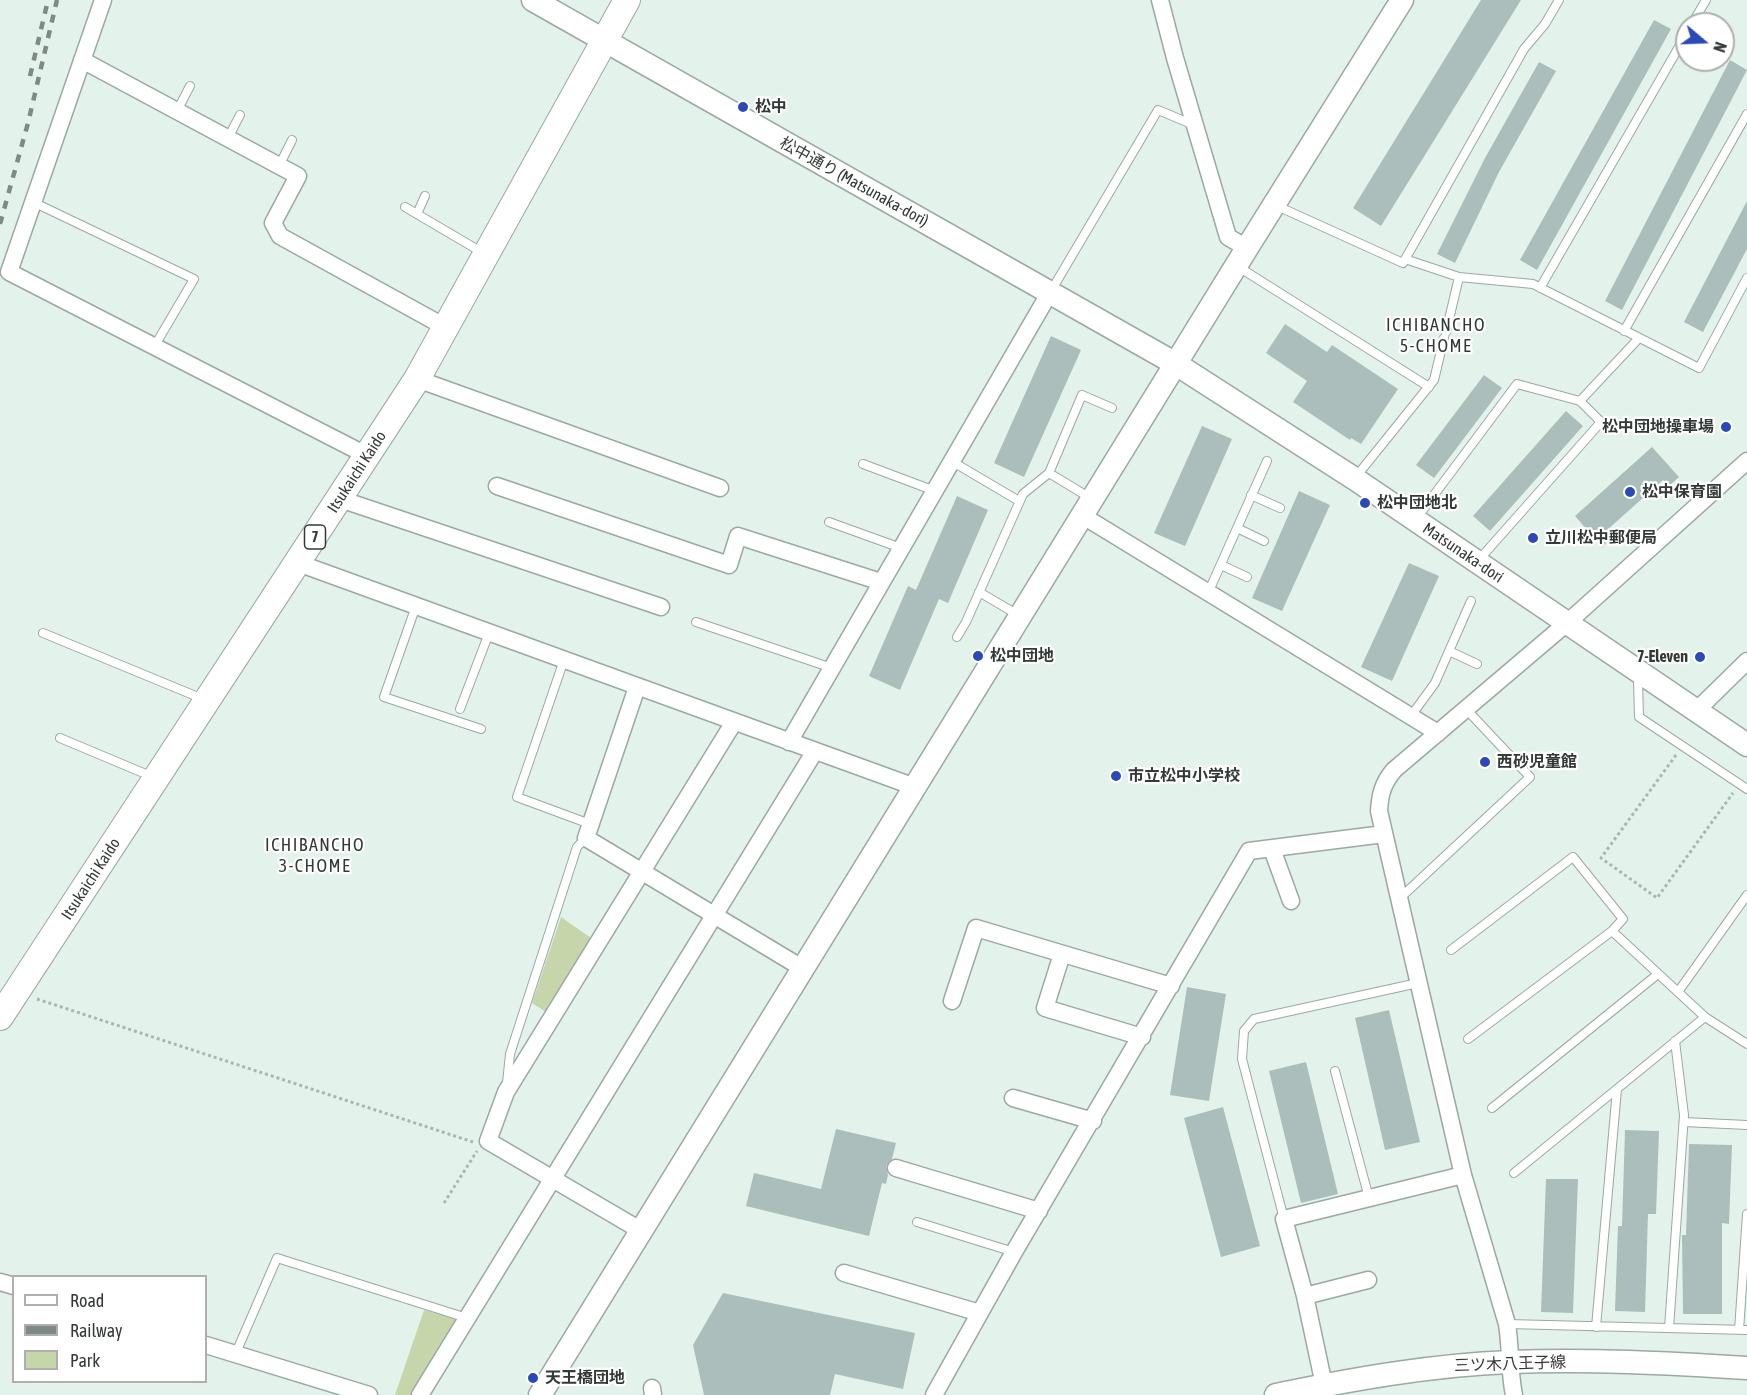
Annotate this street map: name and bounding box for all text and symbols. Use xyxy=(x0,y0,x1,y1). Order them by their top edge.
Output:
north arrow xyxy=(1675,12,1735,72)
text: N xyxy=(1710,40,1730,55)
place label: 松中 xyxy=(755,97,787,117)
marker: 松中 xyxy=(736,100,750,114)
street label: 松中通り (Matsunaka-dori) xyxy=(776,133,932,231)
district label: ICHIBANCHO 5-CHOME xyxy=(1386,314,1486,356)
place label: 松中団地操車場 xyxy=(1602,417,1714,437)
marker: 松中団地操車場 xyxy=(1719,420,1733,434)
street label: Itsukaichi Kaido xyxy=(323,428,391,516)
place label: 松中保育園 xyxy=(1642,482,1722,502)
marker: 松中保育園 xyxy=(1623,485,1637,499)
place label: 松中団地北 xyxy=(1377,493,1457,513)
marker: 松中団地北 xyxy=(1358,496,1372,510)
street label: Matsunaka-dori xyxy=(1419,519,1507,587)
road number: 7 xyxy=(304,525,326,549)
place label: 立川松中郵便局 xyxy=(1545,528,1657,548)
marker: 立川松中郵便局 xyxy=(1526,531,1540,545)
place label: 松中団地 xyxy=(990,646,1054,666)
place label: 7-Eleven xyxy=(1637,647,1688,667)
marker: 松中団地 xyxy=(971,649,985,663)
marker: 7-Eleven xyxy=(1693,650,1707,664)
place label: 西砂児童館 xyxy=(1497,752,1577,772)
marker: 西砂児童館 xyxy=(1478,755,1492,769)
place label: 市立松中小学校 xyxy=(1128,766,1240,786)
marker: 市立松中小学校 xyxy=(1109,769,1123,783)
district label: ICHIBANCHO 3-CHOME xyxy=(265,834,365,876)
street label: Itsukaichi Kaido xyxy=(57,835,125,923)
legend xyxy=(12,1275,207,1383)
text: Road xyxy=(70,1290,104,1311)
text: Railway xyxy=(70,1320,122,1341)
text: Park xyxy=(70,1350,100,1371)
street label: 三ツ木八王子線 xyxy=(1454,1352,1566,1376)
place label: 天王橋団地 xyxy=(545,1368,625,1388)
marker: 天王橋団地 xyxy=(526,1371,540,1385)

